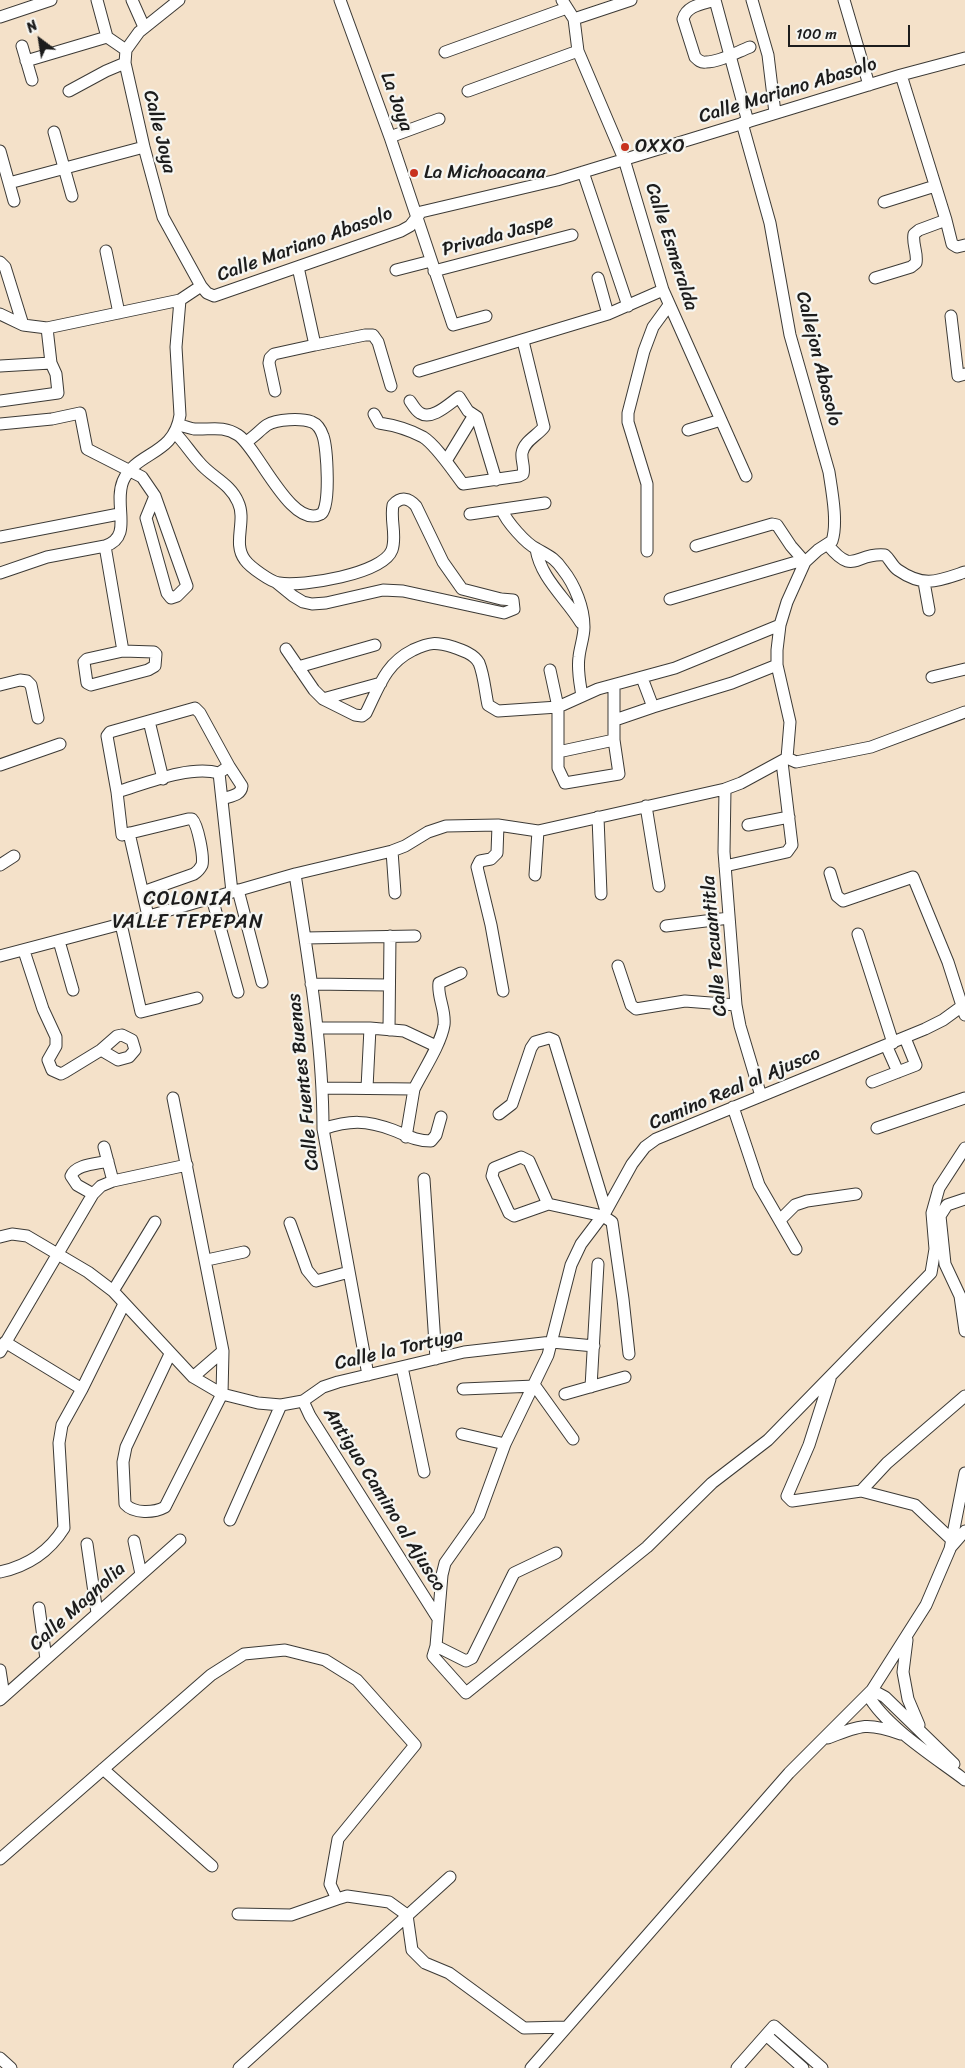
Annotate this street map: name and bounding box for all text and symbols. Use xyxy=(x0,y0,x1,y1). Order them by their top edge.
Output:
text: N xyxy=(21,14,43,40)
north arrow xyxy=(15,15,65,65)
scale bar xyxy=(790,15,912,47)
text: 100 m xyxy=(796,21,837,47)
street label: Calle Mariano Abasolo xyxy=(696,53,880,129)
street label: La Joya xyxy=(375,69,417,135)
street label: Calle Joya xyxy=(138,88,180,176)
place label: OXXO xyxy=(635,136,685,158)
marker: OXXO xyxy=(619,141,631,153)
place label: La Michoacana xyxy=(424,162,545,184)
marker: La Michoacana xyxy=(408,167,420,179)
street label: Calle Esmeralda xyxy=(640,180,702,314)
street label: Calle Mariano Abasolo xyxy=(214,203,396,287)
street label: Privada Jaspe xyxy=(440,210,556,262)
street label: Callejon Abasolo xyxy=(790,289,846,429)
street label: Calle Tecuantitla xyxy=(697,875,733,1017)
district label: COLONIA VALLE TEPEPAN xyxy=(110,888,266,935)
street label: Calle Fuentes Buenas xyxy=(283,992,325,1172)
street label: Camino Real al Ajusco xyxy=(646,1043,824,1135)
street label: Calle la Tortuga xyxy=(333,1324,465,1376)
street label: Antiguo Camino al Ajusco xyxy=(318,1404,450,1596)
street label: Calle Magnolia xyxy=(25,1558,131,1656)

